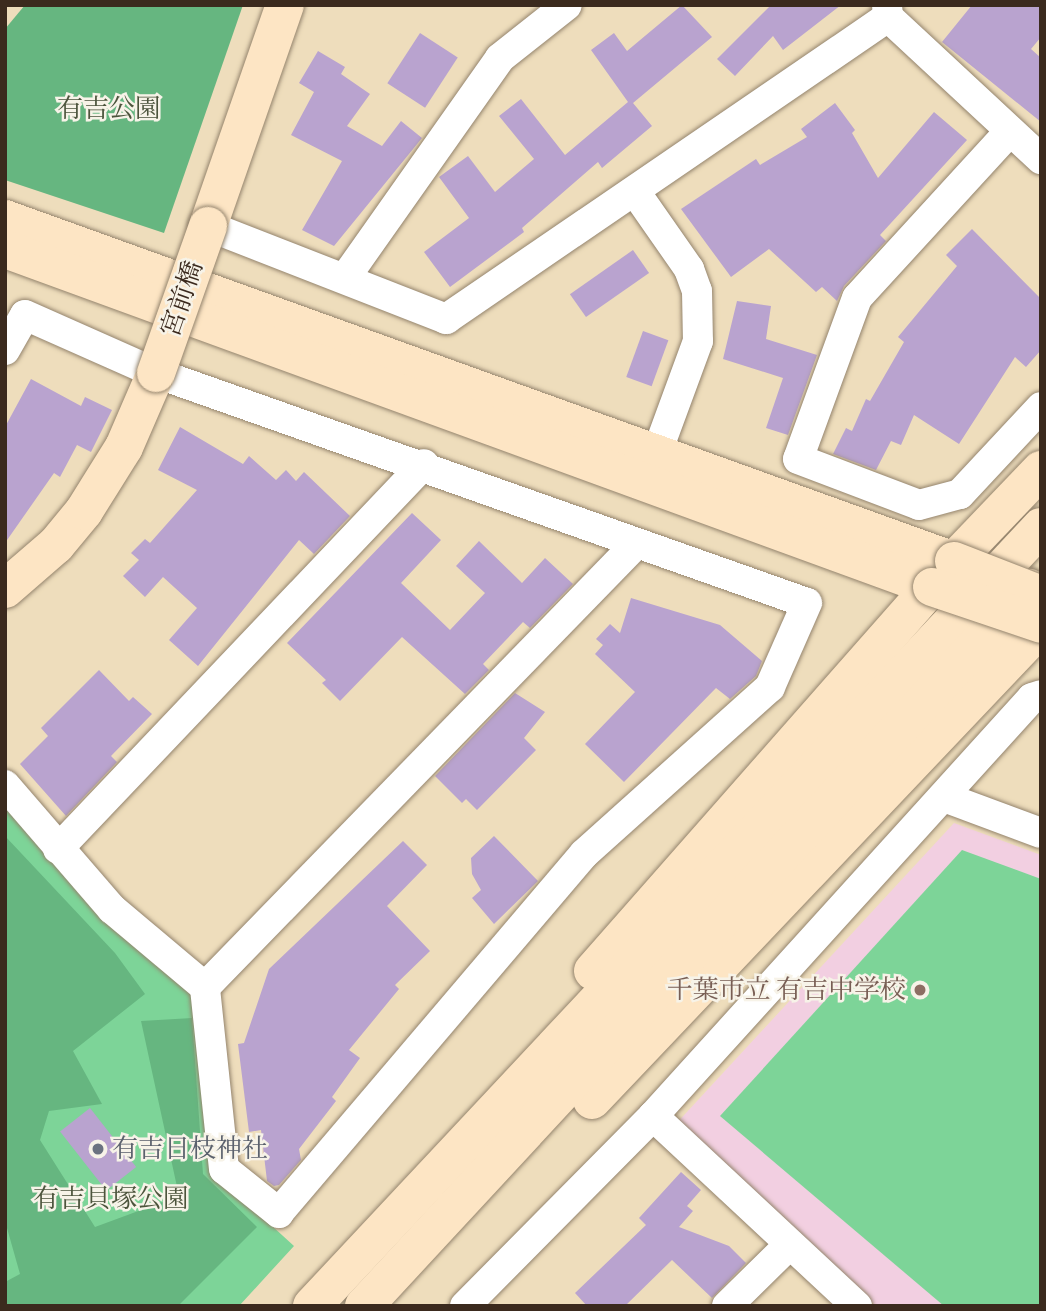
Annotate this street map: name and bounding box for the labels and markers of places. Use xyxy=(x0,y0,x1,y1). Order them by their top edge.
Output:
place label: 千葉市立 有吉中学校 xyxy=(667,974,906,1006)
marker: 千葉市立 有吉中学校 xyxy=(912,982,928,998)
place label: 有吉日枝神社 xyxy=(112,1133,268,1165)
marker: 有吉日枝神社 xyxy=(90,1141,106,1157)

